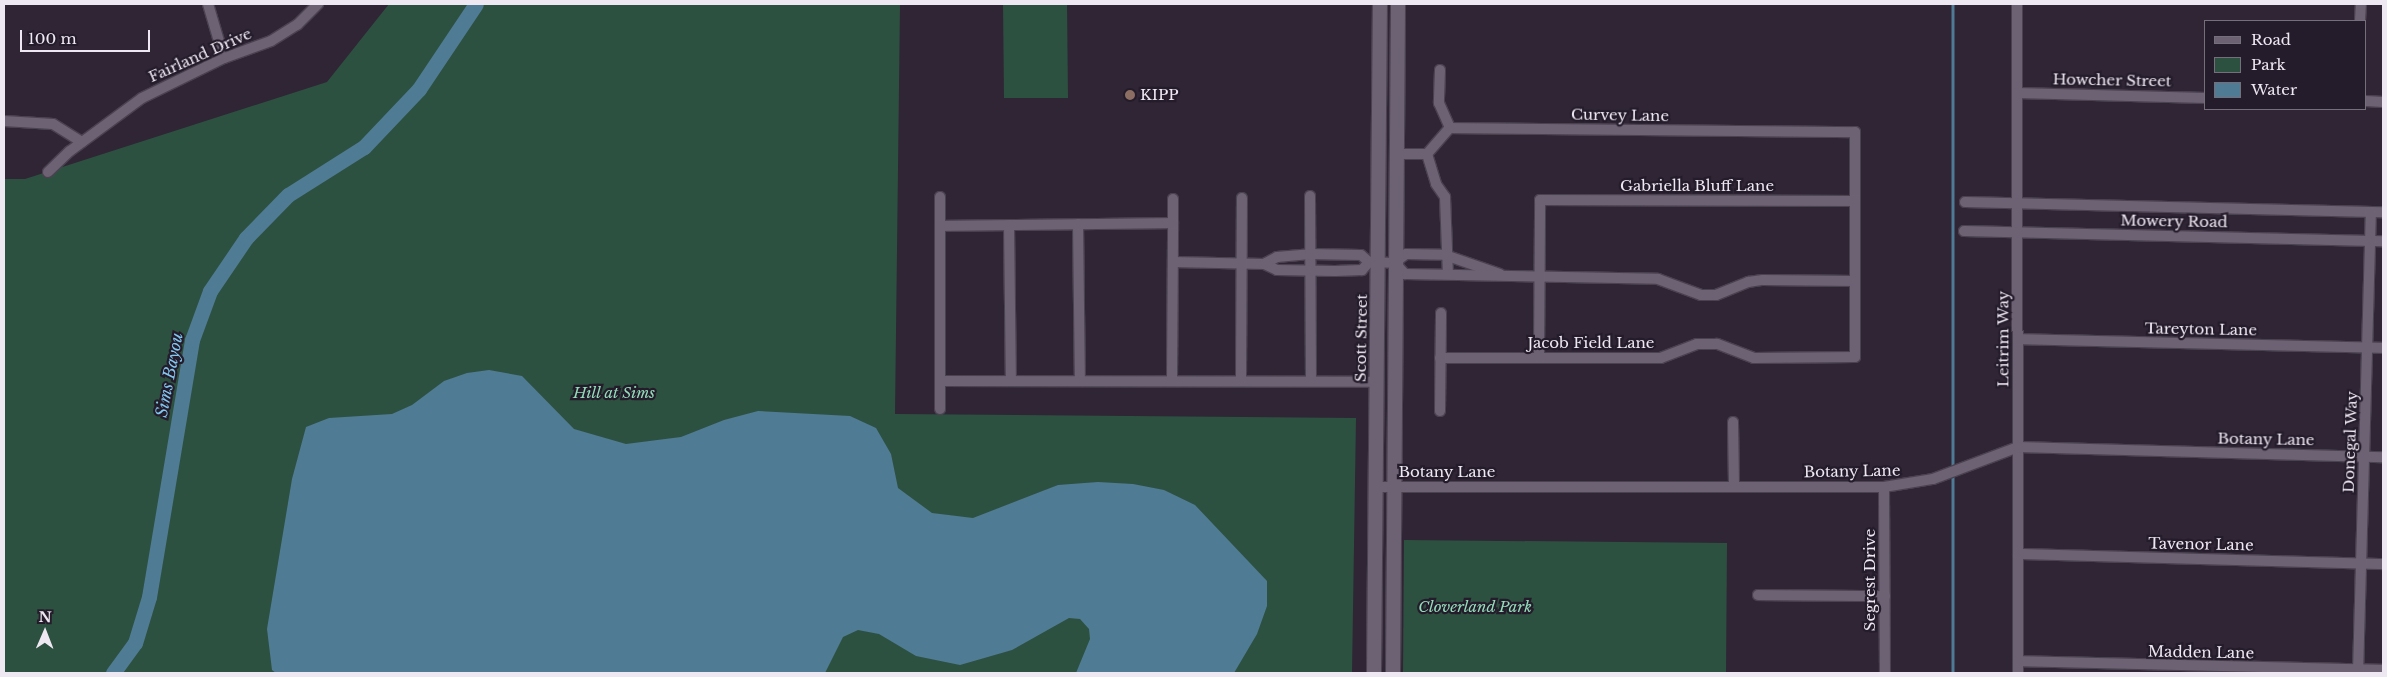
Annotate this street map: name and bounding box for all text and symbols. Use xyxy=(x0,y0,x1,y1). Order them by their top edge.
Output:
scale bar xyxy=(22,20,152,52)
legend xyxy=(2204,20,2367,110)
street label: Fairland Drive xyxy=(146,24,254,86)
text: 100 m xyxy=(28,29,77,48)
text: Road xyxy=(2251,30,2291,49)
text: Park xyxy=(2251,55,2286,74)
street label: Howcher Street xyxy=(2052,70,2172,90)
text: Water xyxy=(2251,80,2297,99)
place label: KIPP xyxy=(1140,86,1179,104)
marker: KIPP xyxy=(1124,89,1136,101)
street label: Curvey Lane xyxy=(1571,105,1669,125)
street label: Gabriella Bluff Lane xyxy=(1620,177,1774,195)
street label: Mowery Road xyxy=(2120,211,2228,231)
street label: Leitrim Way xyxy=(1994,291,2012,387)
street label: Scott Street xyxy=(1351,294,1371,382)
street label: Tareyton Lane xyxy=(2145,319,2257,339)
water label: Sims Bayou xyxy=(151,331,187,419)
street label: Jacob Field Lane xyxy=(1528,334,1654,352)
park label: Hill at Sims xyxy=(573,384,655,402)
street label: Donegal Way xyxy=(2339,391,2361,493)
street label: Botany Lane xyxy=(2217,429,2315,449)
street label: Botany Lane xyxy=(1803,461,1901,481)
street label: Botany Lane xyxy=(1398,463,1496,481)
street label: Segrest Drive xyxy=(1861,529,1879,631)
street label: Tavenor Lane xyxy=(2148,534,2254,554)
park label: Cloverland Park xyxy=(1418,598,1532,616)
north arrow xyxy=(20,607,70,657)
text: N xyxy=(39,608,52,626)
street label: Madden Lane xyxy=(2148,642,2254,662)

